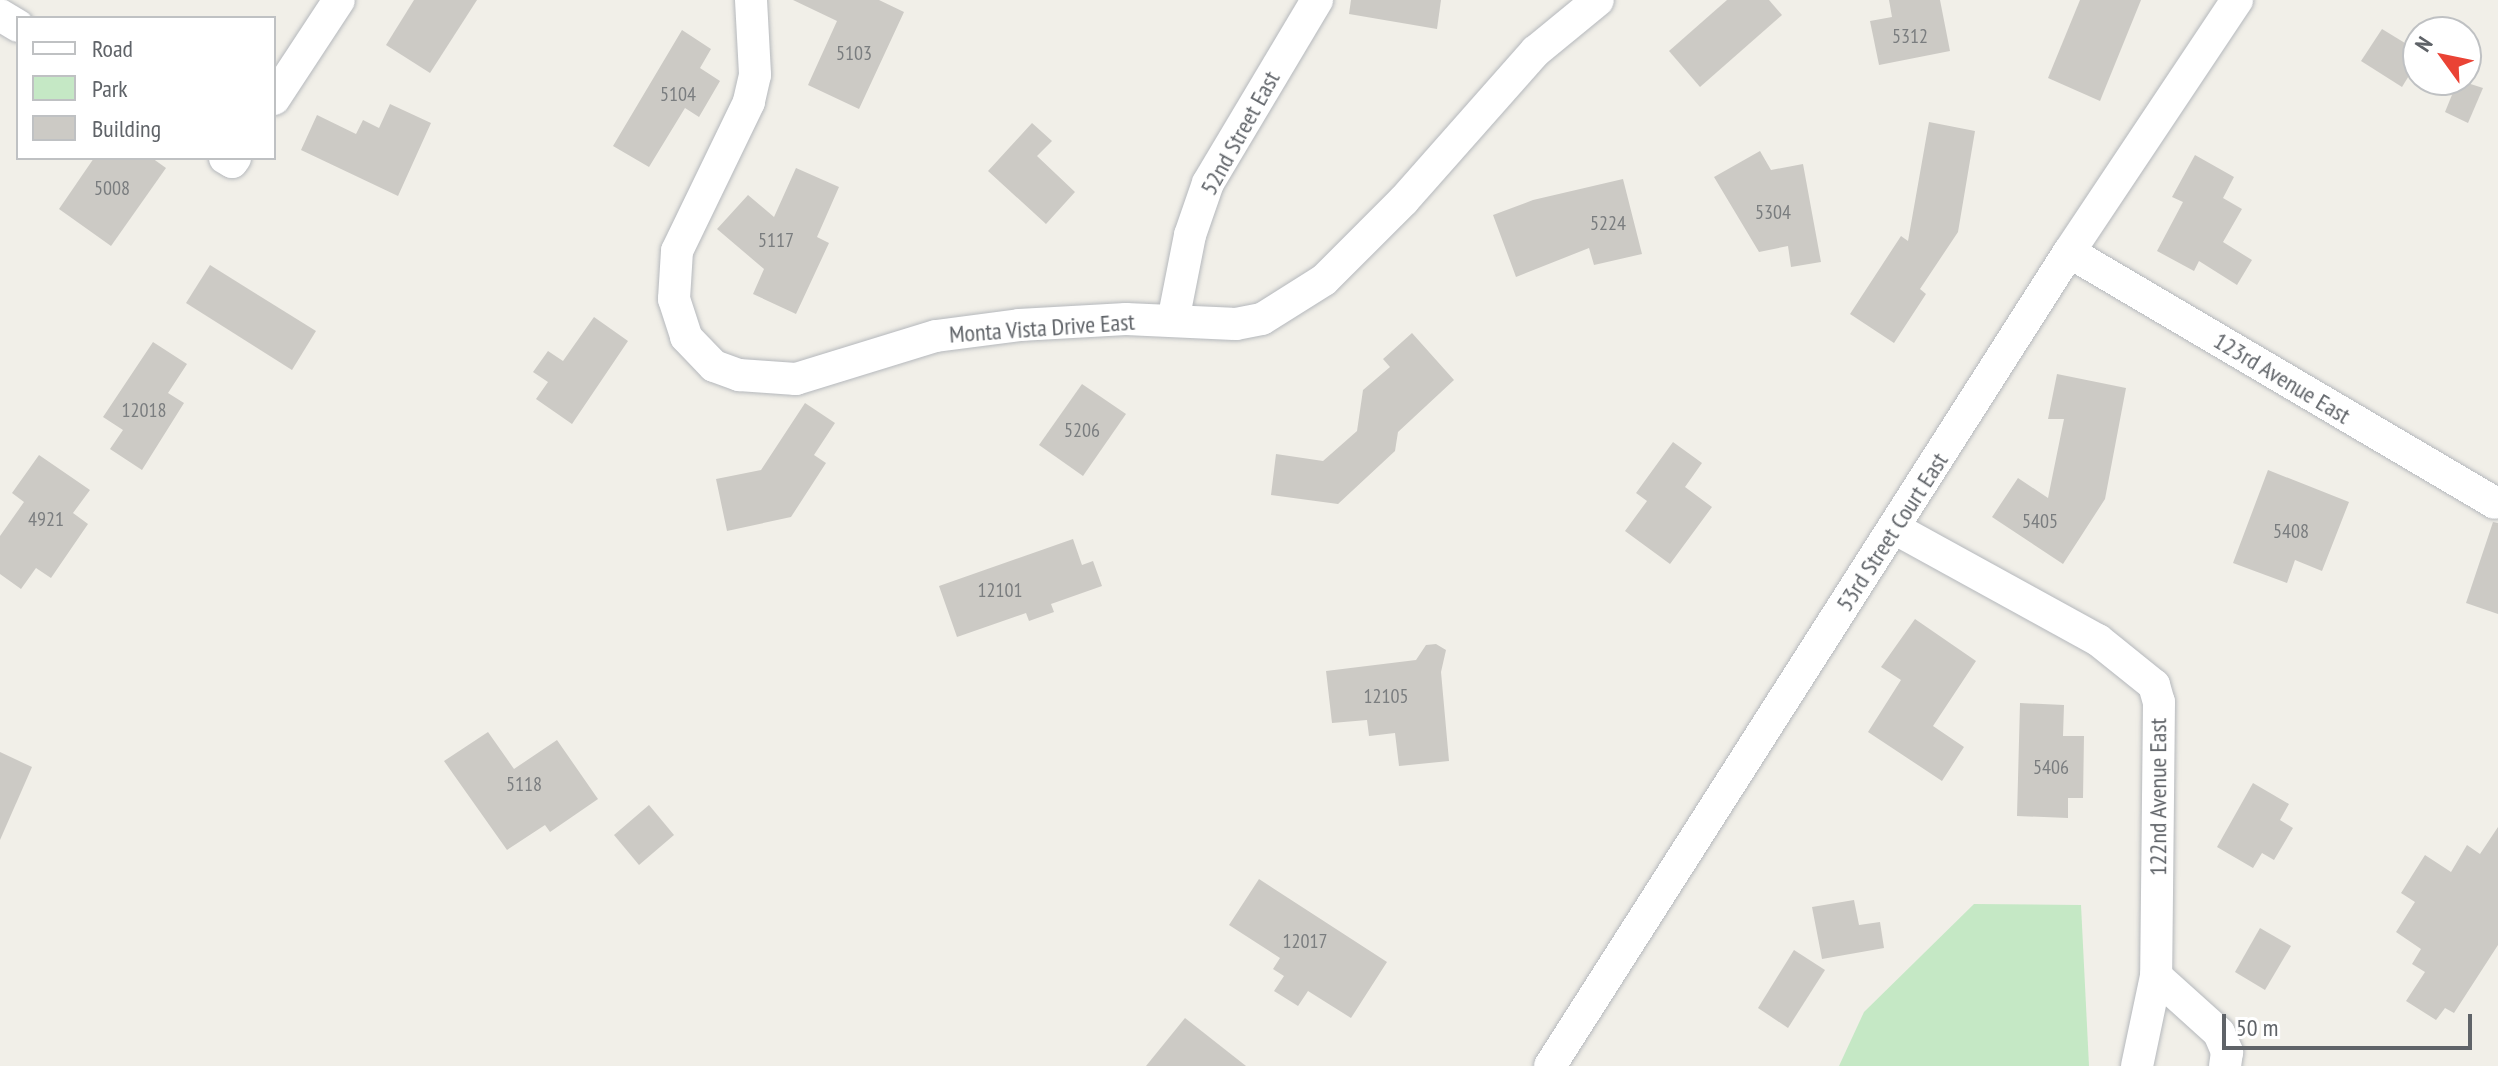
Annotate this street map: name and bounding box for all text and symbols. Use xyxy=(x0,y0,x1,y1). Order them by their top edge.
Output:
legend xyxy=(16,16,276,160)
north arrow xyxy=(2402,16,2482,96)
house number: 5312 xyxy=(1892,24,1928,48)
text: N xyxy=(2409,31,2439,57)
text: Road xyxy=(92,33,133,64)
house number: 5103 xyxy=(836,41,872,65)
street label: 52nd Street East xyxy=(1194,66,1286,200)
text: Park xyxy=(92,73,128,104)
house number: 5104 xyxy=(660,82,696,106)
text: Building xyxy=(92,113,161,144)
house number: 5008 xyxy=(94,176,130,200)
house number: 5304 xyxy=(1755,200,1791,224)
house number: 5224 xyxy=(1590,211,1626,235)
house number: 5117 xyxy=(758,228,794,252)
street label: Monta Vista Drive East xyxy=(948,307,1136,349)
street label: 123rd Avenue East xyxy=(2208,326,2356,430)
house number: 12018 xyxy=(122,398,166,422)
house number: 5206 xyxy=(1064,418,1100,442)
street label: 53rd Street Court East xyxy=(1830,447,1954,617)
house number: 4921 xyxy=(28,507,64,531)
house number: 5405 xyxy=(2022,509,2058,533)
house number: 5408 xyxy=(2273,519,2309,543)
house number: 12101 xyxy=(978,578,1022,602)
house number: 12105 xyxy=(1364,684,1408,708)
street label: 122nd Avenue East xyxy=(2144,718,2172,876)
house number: 5406 xyxy=(2033,755,2069,779)
house number: 5118 xyxy=(506,772,542,796)
house number: 12017 xyxy=(1283,929,1327,953)
scale bar xyxy=(2226,998,2476,1048)
text: 50 m xyxy=(2236,1012,2278,1043)

